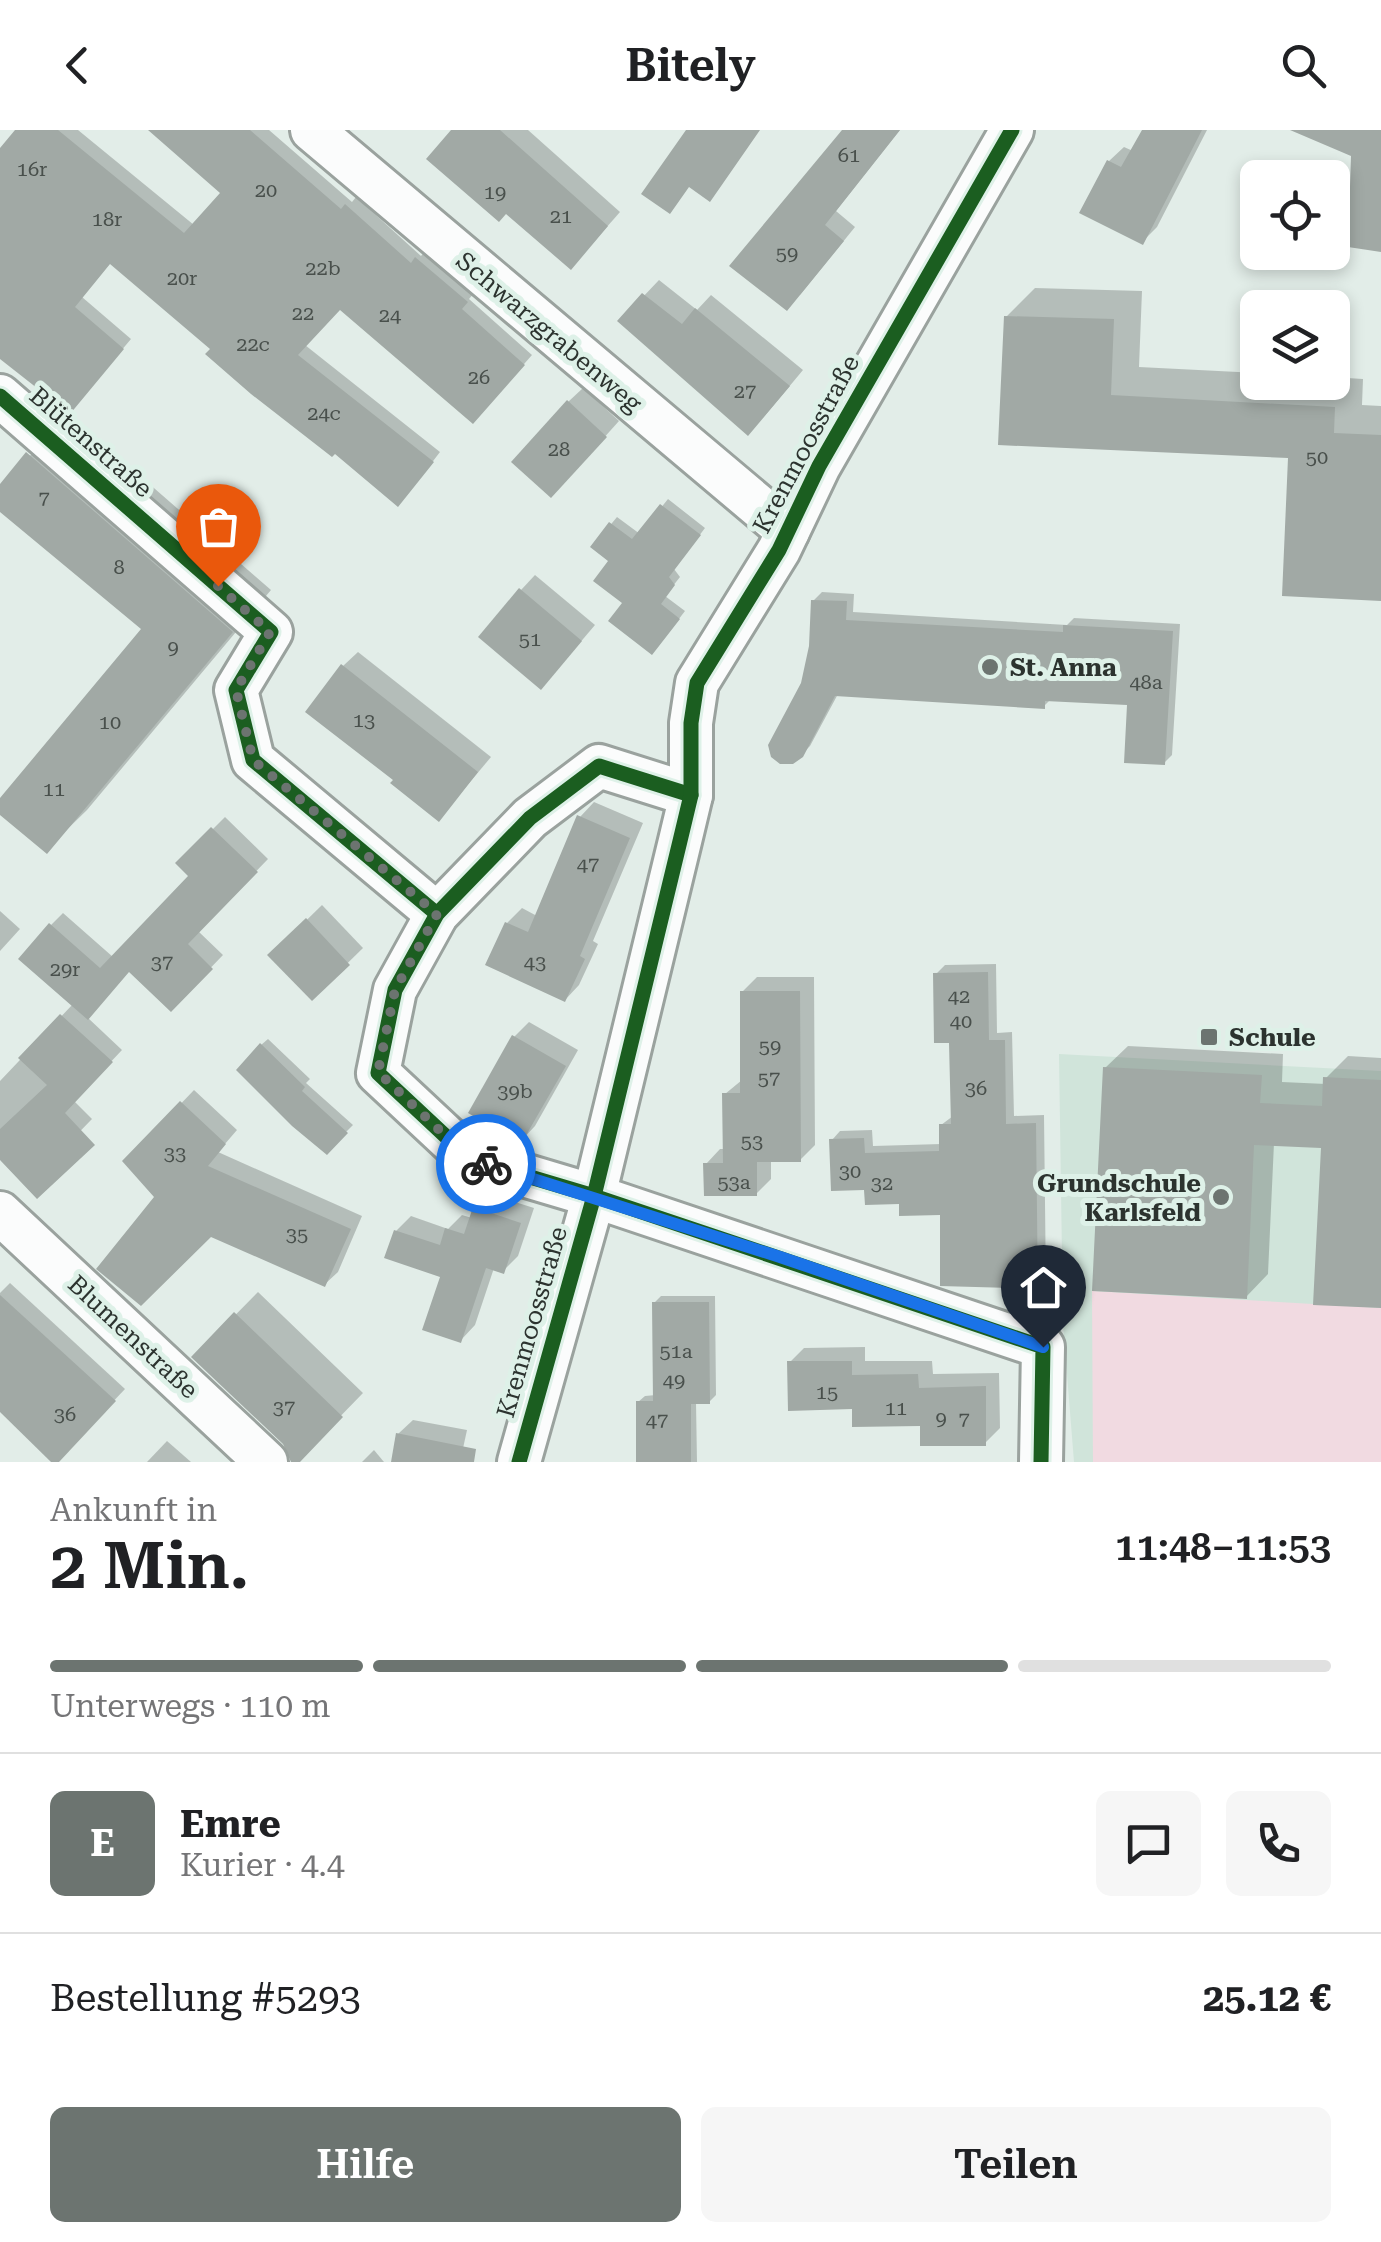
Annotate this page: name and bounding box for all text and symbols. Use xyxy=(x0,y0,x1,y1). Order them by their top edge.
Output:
icon: back xyxy=(50,38,105,93)
icon: search xyxy=(1276,38,1331,93)
text: Bitely xyxy=(625,39,756,92)
house number: 61 xyxy=(838,143,860,167)
house number: 16r xyxy=(17,157,47,181)
map controls xyxy=(1240,160,1350,400)
button: locate xyxy=(1240,160,1350,270)
house number: 20 xyxy=(255,178,277,202)
house number: 19 xyxy=(484,180,506,204)
house number: 21 xyxy=(550,204,572,228)
house number: 18r xyxy=(92,207,122,231)
house number: 59 xyxy=(776,241,798,265)
street label: Schwarzgrabenweg xyxy=(450,246,648,419)
house number: 22b xyxy=(305,256,341,280)
house number: 20r xyxy=(167,266,197,290)
button: layers xyxy=(1240,290,1350,400)
house number: 22 xyxy=(292,301,314,325)
house number: 24 xyxy=(379,303,402,327)
house number: 22c xyxy=(236,332,270,356)
street label: Krenmoosstraße xyxy=(747,350,865,538)
house number: 26 xyxy=(468,365,490,389)
house number: 27 xyxy=(734,379,756,403)
street label: Blütenstraße xyxy=(24,381,158,503)
house number: 24c xyxy=(307,401,341,425)
house number: 28 xyxy=(548,437,570,461)
house number: 50 xyxy=(1306,445,1328,469)
pin xyxy=(176,484,261,587)
house number: 7 xyxy=(38,486,50,510)
icon: bag xyxy=(191,499,246,554)
house number: 8 xyxy=(113,555,125,579)
house number: 51 xyxy=(519,627,541,651)
house number: 9 xyxy=(167,635,179,659)
place label: St. Anna xyxy=(1010,653,1117,682)
marker: St. Anna xyxy=(979,656,1001,678)
house number: 48a xyxy=(1129,670,1163,694)
house number: 13 xyxy=(353,708,375,732)
house number: 10 xyxy=(99,710,121,734)
house number: 11 xyxy=(43,777,65,801)
house number: 47 xyxy=(577,852,599,876)
house number: 37 xyxy=(151,950,173,974)
house number: 43 xyxy=(524,950,546,974)
house number: 29r xyxy=(50,957,80,981)
house number: 42 xyxy=(948,984,970,1008)
house number: 40 xyxy=(950,1009,972,1033)
place label: Schule xyxy=(1229,1023,1316,1052)
marker: Schule xyxy=(1198,1026,1220,1048)
house number: 59 xyxy=(759,1034,781,1058)
house number: 57 xyxy=(758,1066,780,1090)
house number: 36 xyxy=(965,1076,987,1100)
house number: 39b xyxy=(497,1079,533,1103)
courier xyxy=(436,1114,536,1214)
house number: 53 xyxy=(741,1129,763,1153)
icon: bike xyxy=(459,1137,514,1192)
house number: 33 xyxy=(164,1141,186,1165)
house number: 30 xyxy=(839,1159,861,1183)
place label: Grundschule Karlsfeld xyxy=(1037,1169,1201,1227)
house number: 53a xyxy=(717,1170,751,1194)
house number: 32 xyxy=(871,1171,893,1195)
marker: Grundschule Karlsfeld xyxy=(1210,1186,1232,1208)
house number: 35 xyxy=(286,1222,308,1246)
street label: Krenmoosstraße xyxy=(491,1223,573,1421)
pin xyxy=(1001,1245,1086,1348)
icon: home xyxy=(1016,1260,1071,1315)
street label: Blumenstraße xyxy=(62,1270,204,1404)
house number: 51a xyxy=(659,1339,693,1363)
house number: 49 xyxy=(663,1368,685,1392)
house number: 15 xyxy=(816,1380,838,1404)
house number: 37 xyxy=(273,1395,295,1419)
house number: 11 xyxy=(885,1396,907,1420)
house number: 36 xyxy=(54,1402,76,1426)
house number: 9 xyxy=(935,1406,947,1430)
house number: 7 xyxy=(958,1407,970,1431)
house number: 47 xyxy=(646,1408,668,1432)
text: Ankunft in xyxy=(50,1491,217,1529)
text: 11:48–11:53 xyxy=(1115,1525,1331,1569)
text: 2 Min. xyxy=(50,1528,249,1604)
text: Unterwegs · 110 m xyxy=(50,1687,330,1725)
button: chat xyxy=(1096,1791,1201,1896)
button: phone xyxy=(1226,1791,1331,1896)
text: Emre xyxy=(180,1802,281,1846)
text: E xyxy=(90,1821,115,1865)
text: Kurier · 4.4 xyxy=(180,1846,345,1884)
text: Bestellung #5293 xyxy=(50,1976,361,2020)
text: 25.12 € xyxy=(1203,1976,1331,2020)
button: Hilfe xyxy=(50,2107,681,2222)
button: Teilen xyxy=(701,2107,1331,2222)

